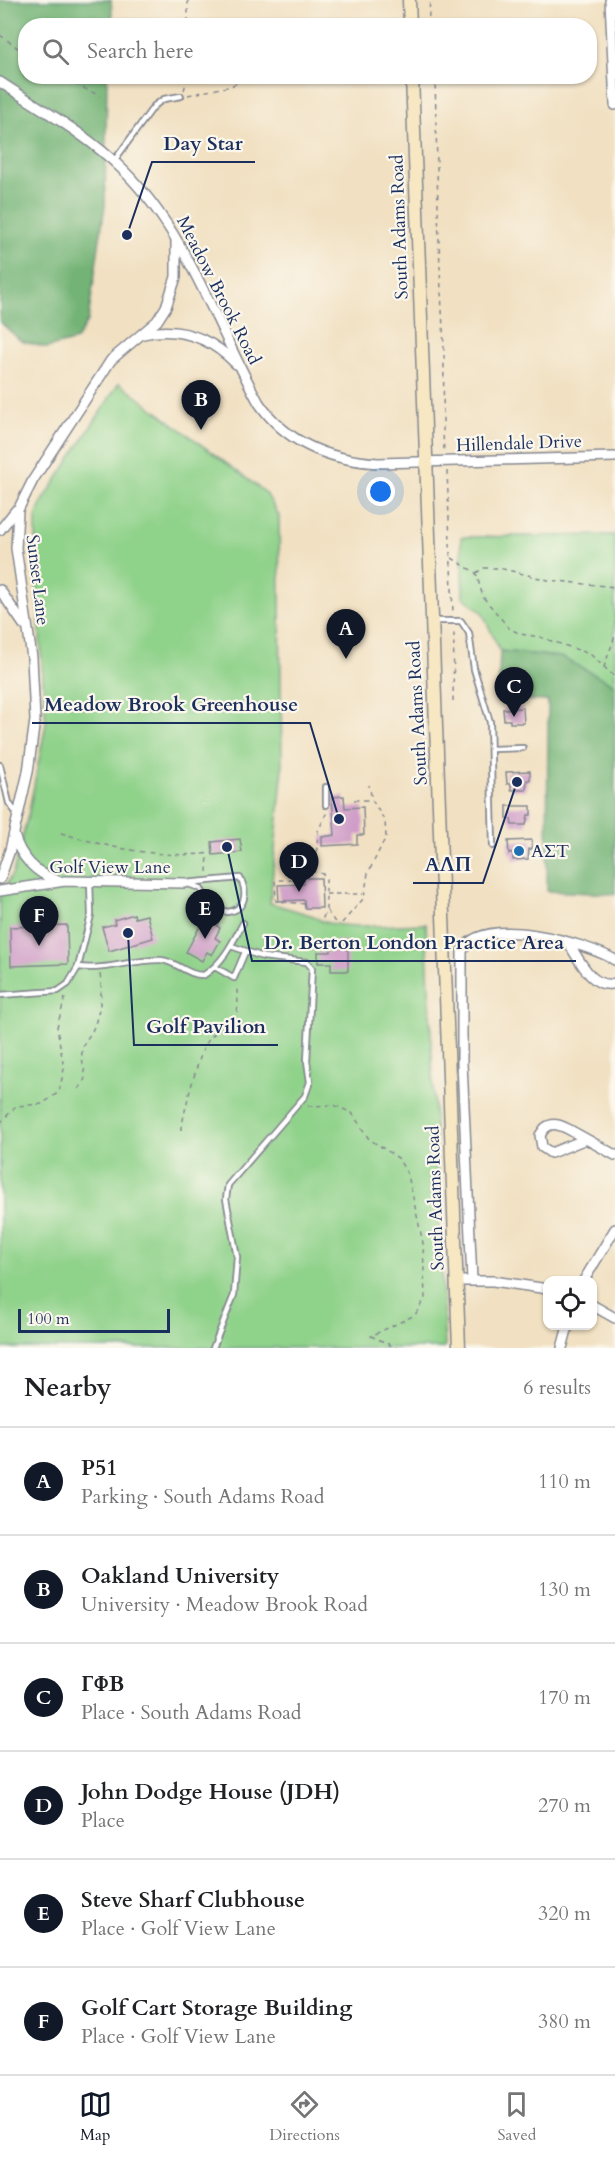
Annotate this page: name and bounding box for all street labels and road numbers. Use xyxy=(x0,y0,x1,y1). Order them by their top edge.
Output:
street label: South Adams Road xyxy=(384,154,415,300)
street label: Meadow Brook Road xyxy=(170,212,267,369)
street label: Hillendale Drive xyxy=(456,429,582,458)
street label: Sunset Lane xyxy=(20,533,55,627)
street label: South Adams Road xyxy=(401,640,434,786)
street label: Golf View Lane xyxy=(49,855,171,880)
street label: South Adams Road xyxy=(420,1125,451,1271)

